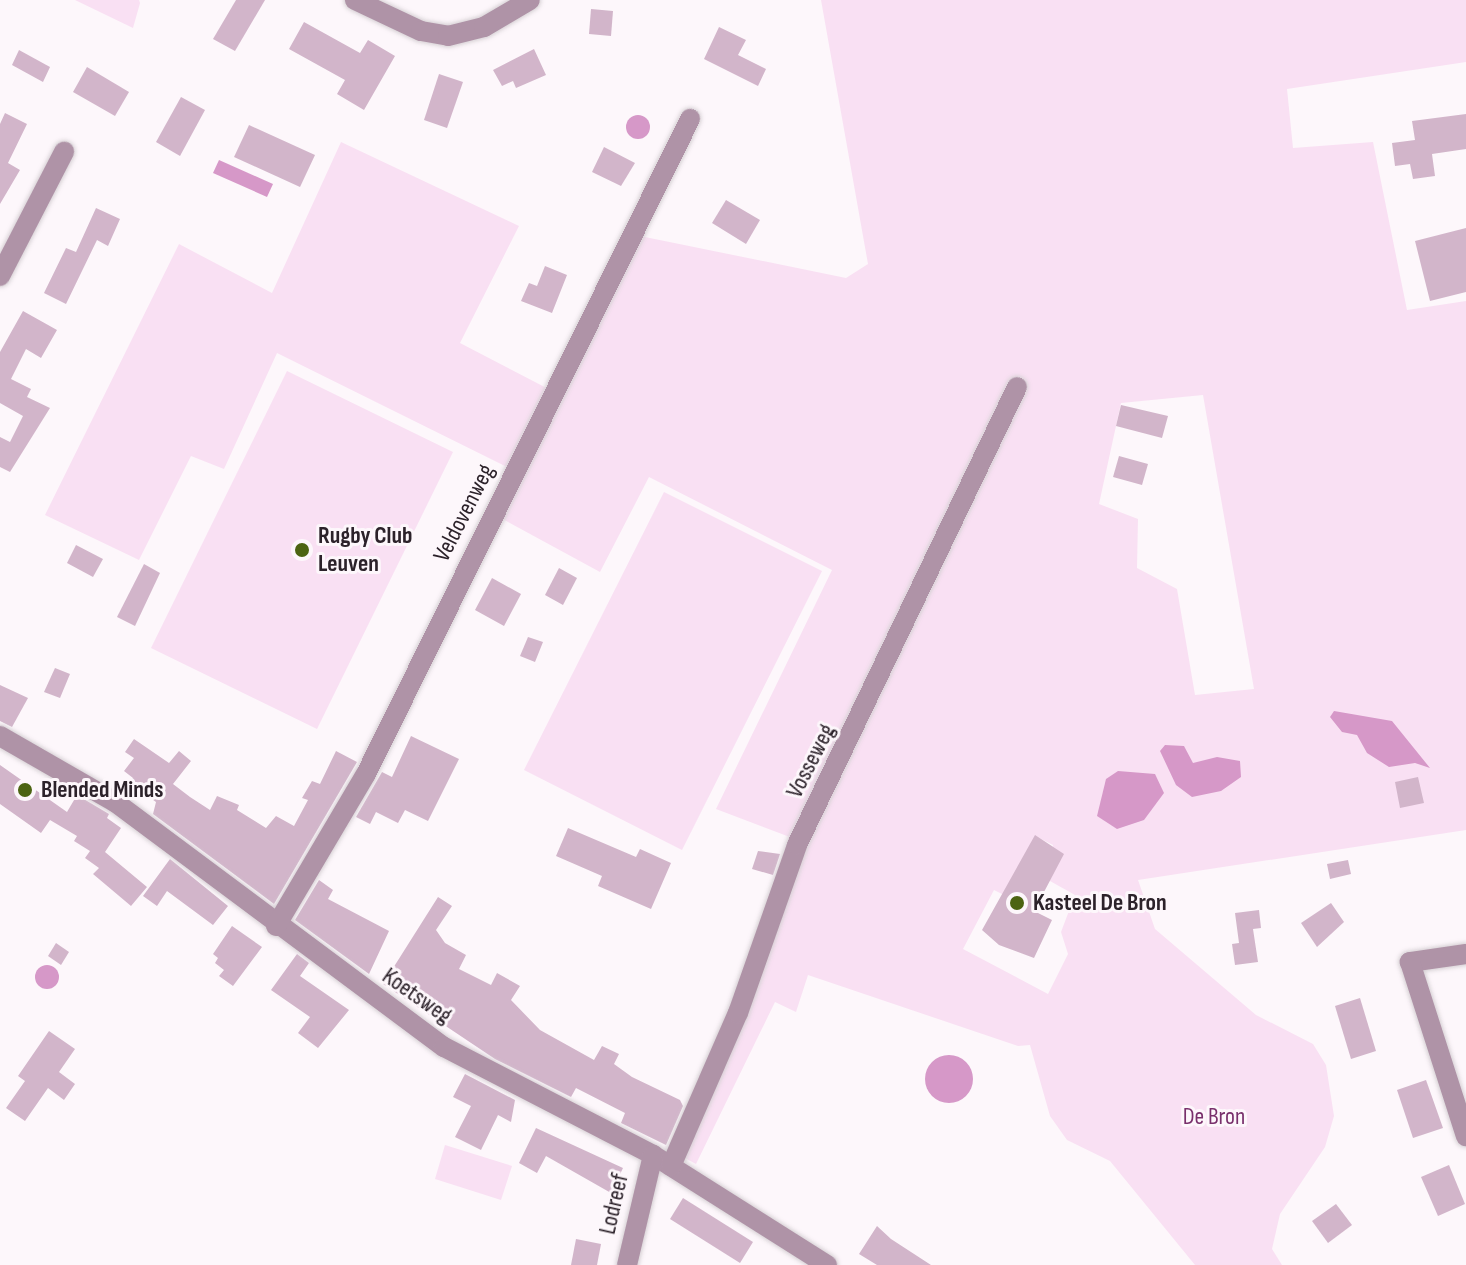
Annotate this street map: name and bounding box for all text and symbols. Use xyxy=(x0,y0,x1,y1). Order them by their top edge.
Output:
street label: Veldovenweg xyxy=(427,459,501,567)
place label: Rugby Club Leuven xyxy=(318,522,412,578)
marker: Rugby Club Leuven xyxy=(293,541,311,559)
street label: Vosseweg xyxy=(780,719,842,803)
place label: Blended Minds xyxy=(41,776,164,804)
marker: Blended Minds xyxy=(16,781,34,799)
place label: Kasteel De Bron xyxy=(1033,889,1167,917)
marker: Kasteel De Bron xyxy=(1008,894,1026,912)
street label: Koetsweg xyxy=(377,962,457,1030)
park label: De Bron xyxy=(1183,1103,1245,1131)
street label: Lodreef xyxy=(593,1171,635,1237)

